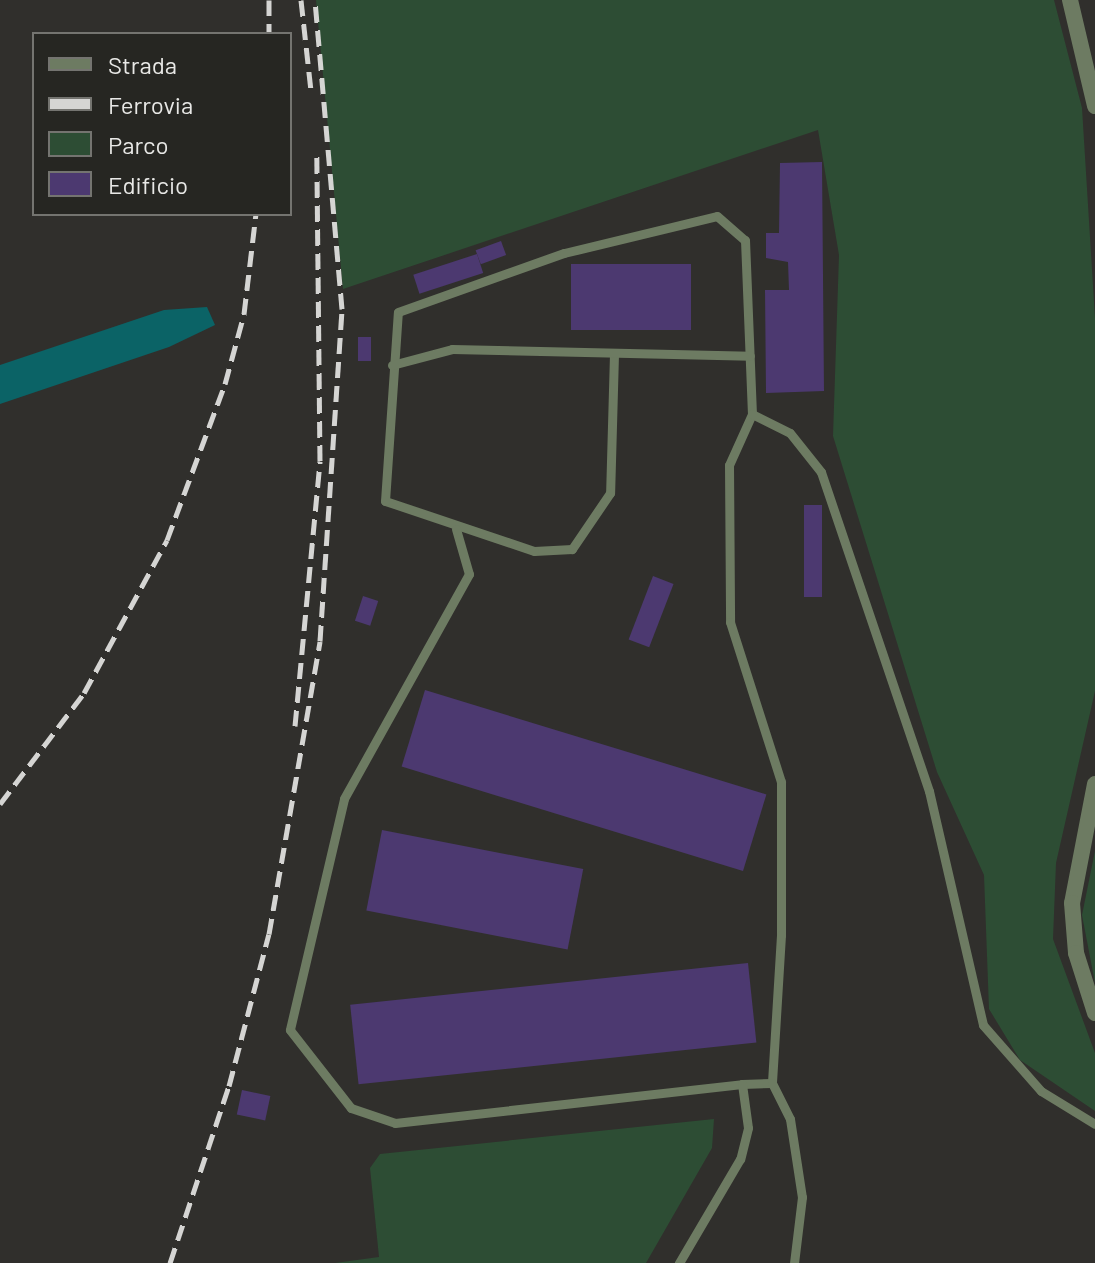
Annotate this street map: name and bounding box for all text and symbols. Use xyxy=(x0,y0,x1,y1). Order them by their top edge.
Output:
legend xyxy=(32,32,292,216)
text: Strada xyxy=(108,50,177,79)
text: Ferrovia xyxy=(108,90,193,119)
text: Parco xyxy=(108,130,169,159)
text: Edificio xyxy=(108,170,188,199)

